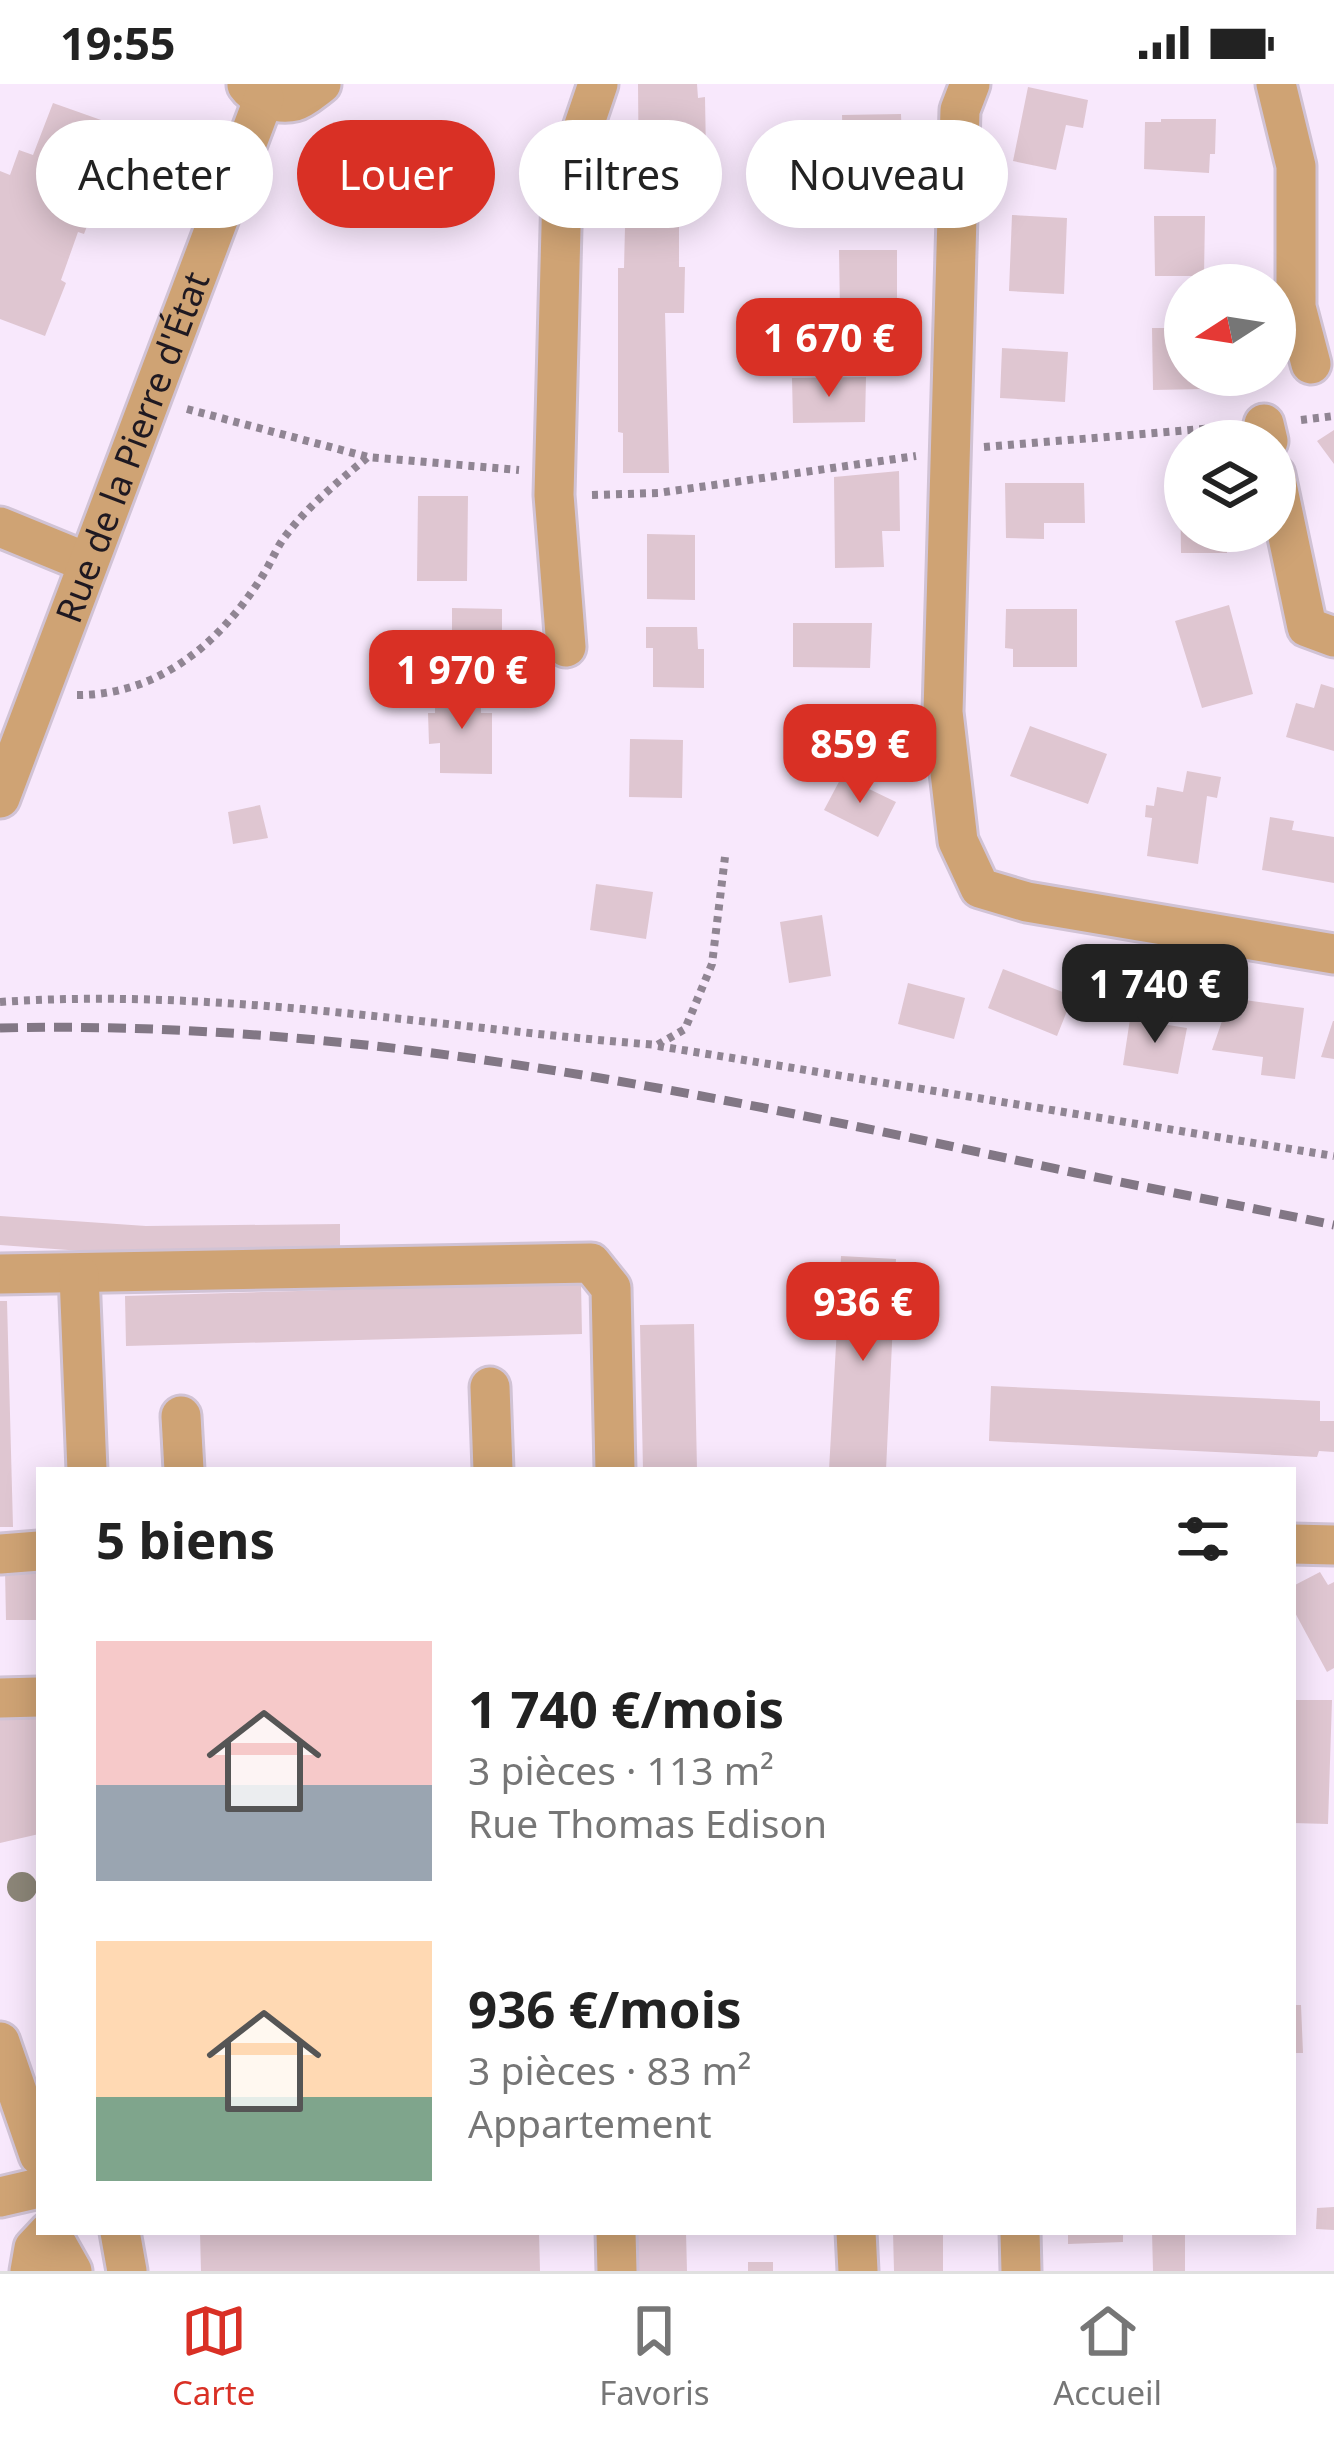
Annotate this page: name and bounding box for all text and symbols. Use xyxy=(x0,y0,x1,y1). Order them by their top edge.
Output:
text: 19:55 xyxy=(60,12,176,73)
chip: Acheter xyxy=(36,120,273,228)
chip: Louer xyxy=(297,120,495,228)
chip: Filtres xyxy=(519,120,722,228)
chip: Nouveau xyxy=(746,120,1008,228)
street label: Rue de la Pierre d'État xyxy=(43,264,220,629)
north arrow xyxy=(1164,264,1296,396)
map controls xyxy=(1164,264,1296,552)
pin: 1 670 € xyxy=(718,298,940,400)
text: 1 670 € xyxy=(763,310,895,363)
button: layers xyxy=(1164,420,1296,552)
pin: 1 970 € xyxy=(351,630,573,732)
text: 1 970 € xyxy=(396,642,528,695)
pin: 859 € xyxy=(776,704,944,806)
text: 859 € xyxy=(810,716,910,769)
pin: 1 740 € xyxy=(1044,944,1266,1046)
text: 1 740 € xyxy=(1089,956,1221,1009)
pin: 936 € xyxy=(779,1262,947,1364)
text: 936 € xyxy=(813,1274,913,1327)
text: 5 biens xyxy=(96,1504,275,1574)
icon: filters xyxy=(1170,1506,1236,1572)
text: 1 740 €/mois xyxy=(468,1673,784,1743)
icon: home xyxy=(192,1689,336,1833)
text: 3 pièces · 113 m² xyxy=(468,1743,774,1796)
text: Rue Thomas Edison xyxy=(468,1796,827,1849)
text: 936 €/mois xyxy=(468,1973,742,2043)
icon: home xyxy=(192,1989,336,2133)
text: 3 pièces · 83 m² xyxy=(468,2043,752,2096)
text: Appartement xyxy=(468,2096,712,2149)
tab: Carte xyxy=(172,2298,255,2415)
tab: Favoris xyxy=(599,2298,710,2415)
tab: Accueil xyxy=(1053,2298,1162,2415)

